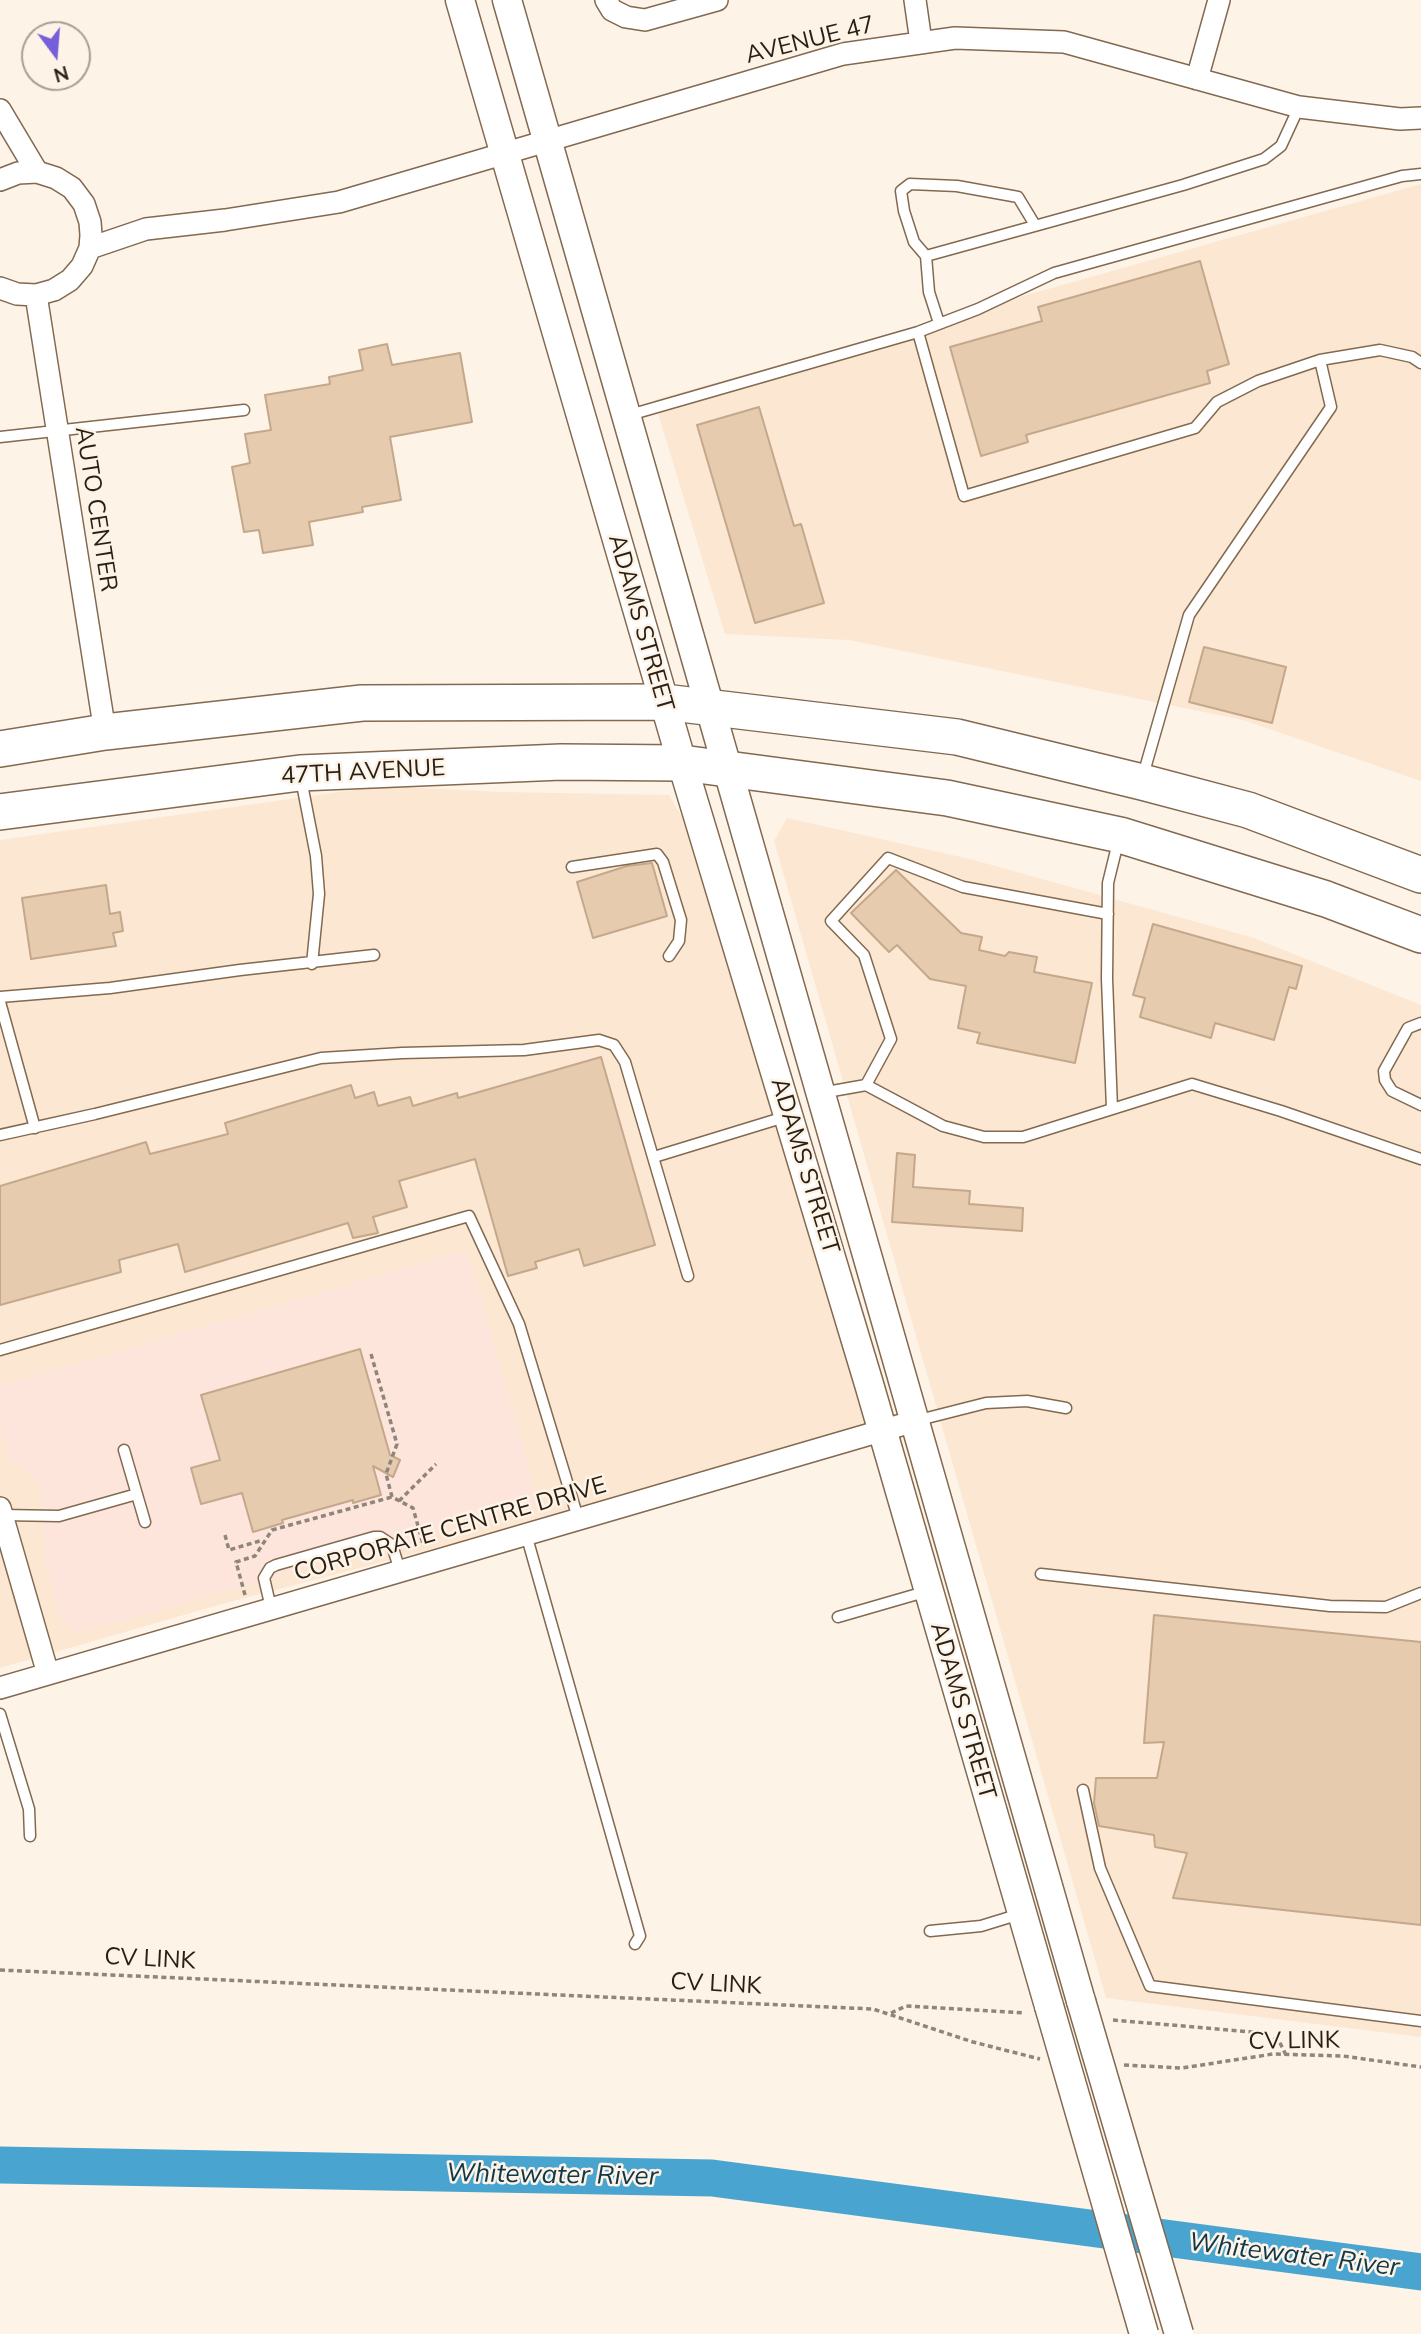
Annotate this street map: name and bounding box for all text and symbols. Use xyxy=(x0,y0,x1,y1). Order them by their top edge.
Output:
street label: AVENUE 47 xyxy=(743,10,877,70)
north arrow xyxy=(21,21,91,91)
text: N xyxy=(51,61,71,88)
street label: AUTO CENTER xyxy=(69,424,123,594)
street label: ADAMS STREET xyxy=(602,531,680,715)
street label: 47TH AVENUE xyxy=(280,753,446,791)
street label: ADAMS STREET xyxy=(765,1074,845,1258)
street label: CORPORATE CENTRE DRIVE xyxy=(291,1471,609,1587)
street label: ADAMS STREET xyxy=(924,1619,1002,1803)
street label: CV LINK xyxy=(104,1942,196,1976)
street label: CV LINK xyxy=(670,1967,762,2001)
street label: CV LINK xyxy=(1248,2026,1340,2056)
water label: Whitewater River xyxy=(446,2158,658,2192)
water label: Whitewater River xyxy=(1187,2227,1401,2283)

